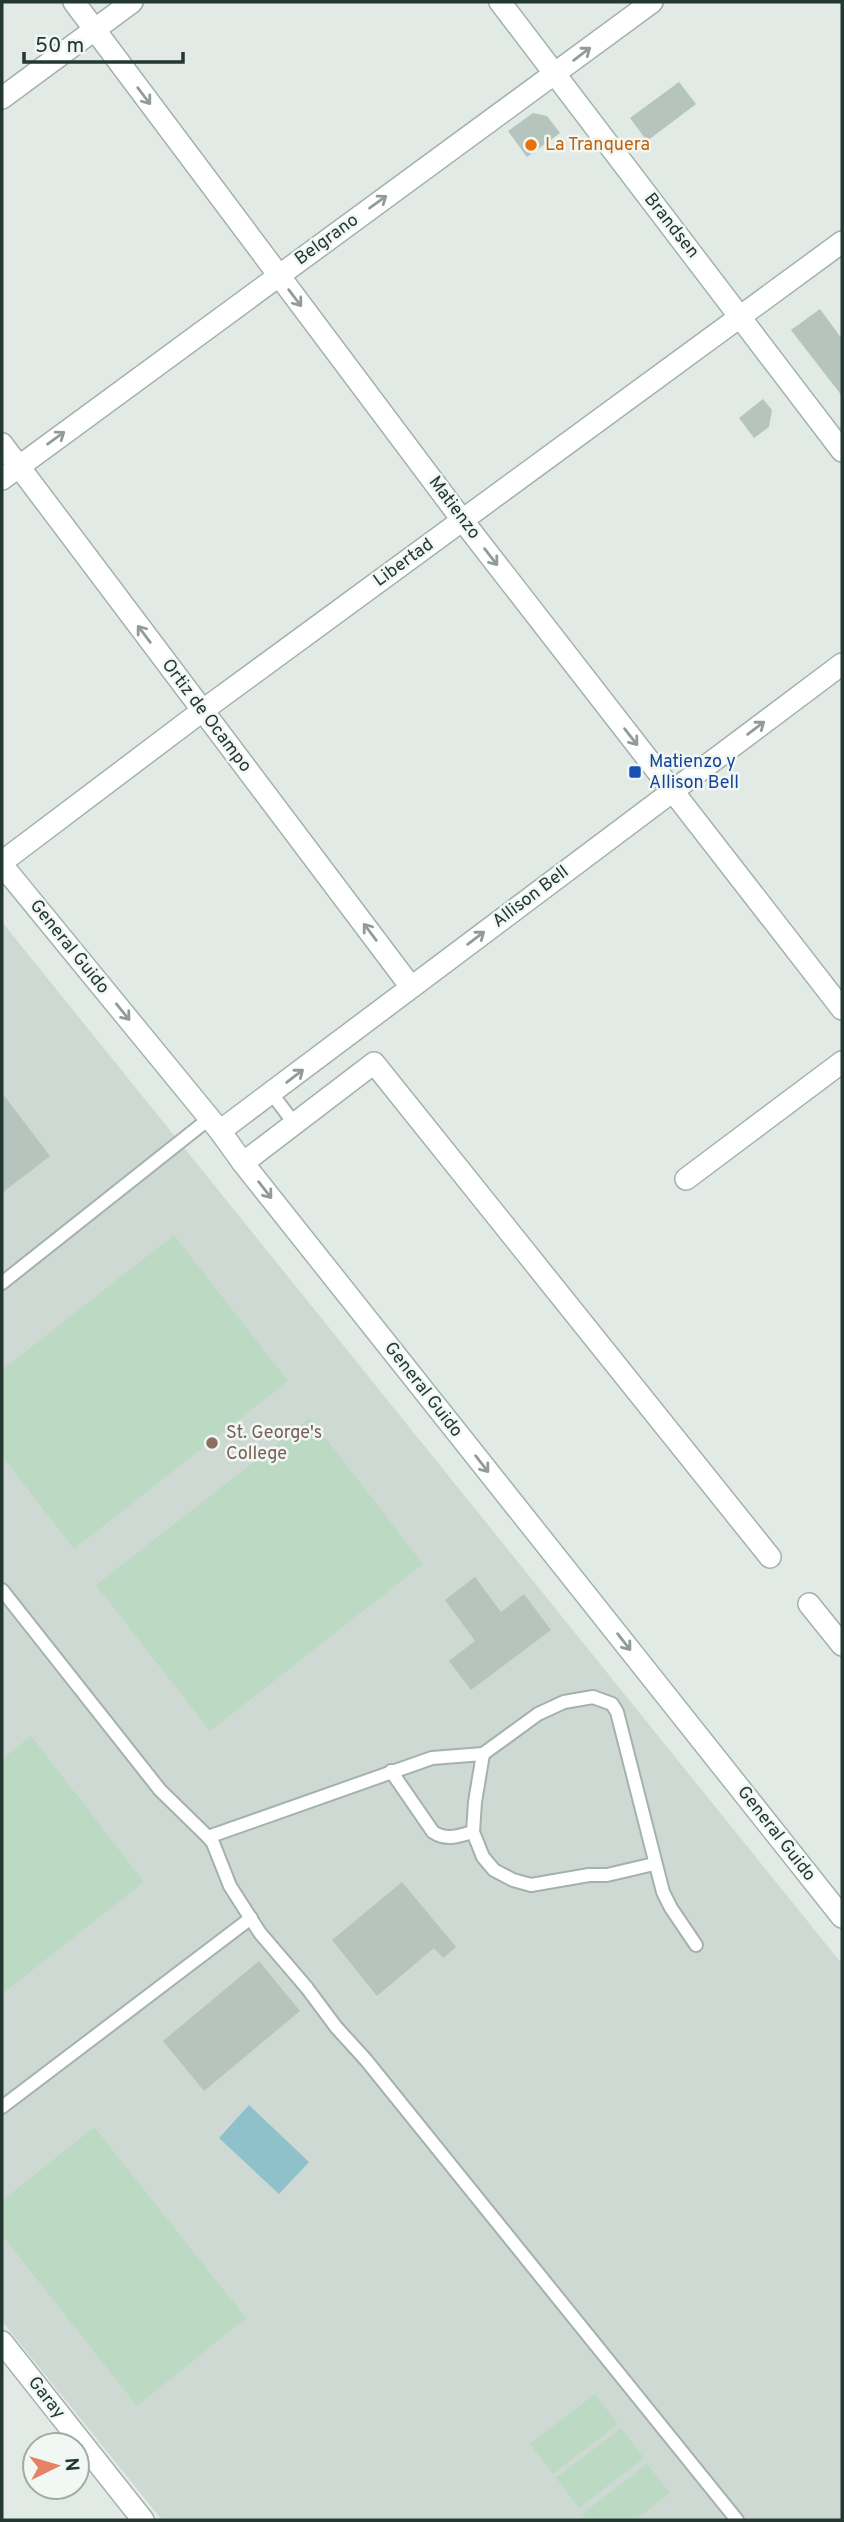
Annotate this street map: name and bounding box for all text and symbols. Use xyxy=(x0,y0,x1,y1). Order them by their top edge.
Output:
scale bar xyxy=(24,21,184,65)
text: 50 m xyxy=(35,33,84,60)
one-way arrow xyxy=(572,47,591,62)
one-way arrow xyxy=(137,86,151,105)
place label: La Tranquera xyxy=(545,134,650,157)
marker: La Tranquera xyxy=(523,137,539,153)
street label: Brandsen xyxy=(638,189,704,263)
one-way arrow xyxy=(369,195,387,210)
street label: Belgrano xyxy=(291,209,363,271)
one-way arrow xyxy=(287,288,302,307)
one-way arrow xyxy=(46,431,65,445)
street label: Matienzo xyxy=(423,472,485,544)
street label: Libertad xyxy=(369,534,439,592)
one-way arrow xyxy=(484,548,499,566)
one-way arrow xyxy=(137,624,152,643)
street label: Ortiz de Ocampo xyxy=(156,655,256,777)
one-way arrow xyxy=(746,721,765,736)
one-way arrow xyxy=(624,727,639,745)
place label: Matienzo y Allison Bell xyxy=(649,751,739,795)
marker: Matienzo y Allison Bell xyxy=(627,764,643,780)
street label: Allison Bell xyxy=(488,861,574,933)
street label: General Guido xyxy=(24,895,114,999)
one-way arrow xyxy=(362,924,377,942)
one-way arrow xyxy=(466,931,485,946)
one-way arrow xyxy=(115,1003,131,1021)
one-way arrow xyxy=(285,1069,304,1084)
one-way arrow xyxy=(257,1181,272,1199)
street label: General Guido xyxy=(379,1338,467,1442)
place label: St. George's College xyxy=(226,1422,322,1466)
marker: St. George's College xyxy=(204,1435,220,1451)
one-way arrow xyxy=(475,1455,490,1473)
one-way arrow xyxy=(616,1633,631,1651)
street label: General Guido xyxy=(732,1782,820,1886)
street label: Garay xyxy=(22,2372,70,2424)
north arrow xyxy=(21,2431,91,2501)
text: N xyxy=(58,2457,83,2473)

